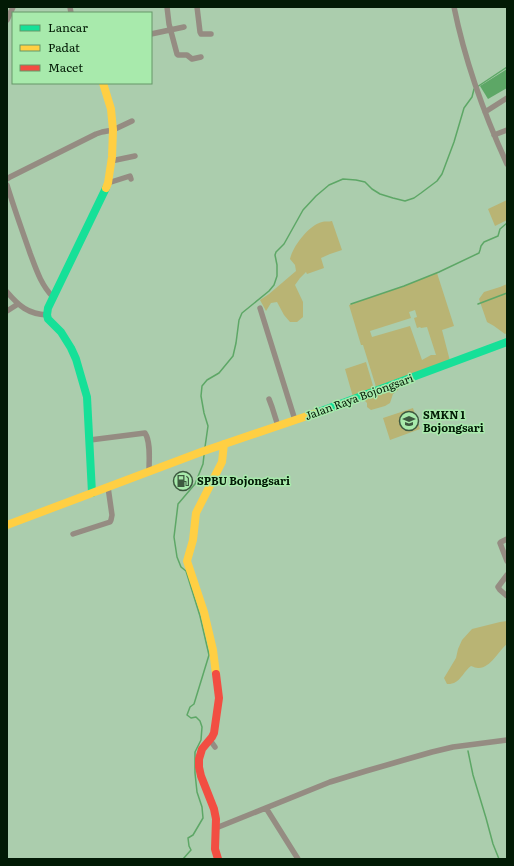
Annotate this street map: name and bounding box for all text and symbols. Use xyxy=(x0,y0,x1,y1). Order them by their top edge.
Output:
legend xyxy=(12,12,152,84)
text: Lancar xyxy=(48,18,88,36)
text: Padat xyxy=(48,38,80,56)
text: Macet xyxy=(48,58,83,76)
street label: Jalan Raya Bojongsari xyxy=(302,369,415,423)
place label: SMKN 1 Bojongsari xyxy=(423,406,484,435)
school or university icon: SMKN 1 Bojongsari xyxy=(398,410,420,432)
fuel station icon: SPBU Bojongsari xyxy=(172,470,194,492)
place label: SPBU Bojongsari xyxy=(197,472,290,488)

